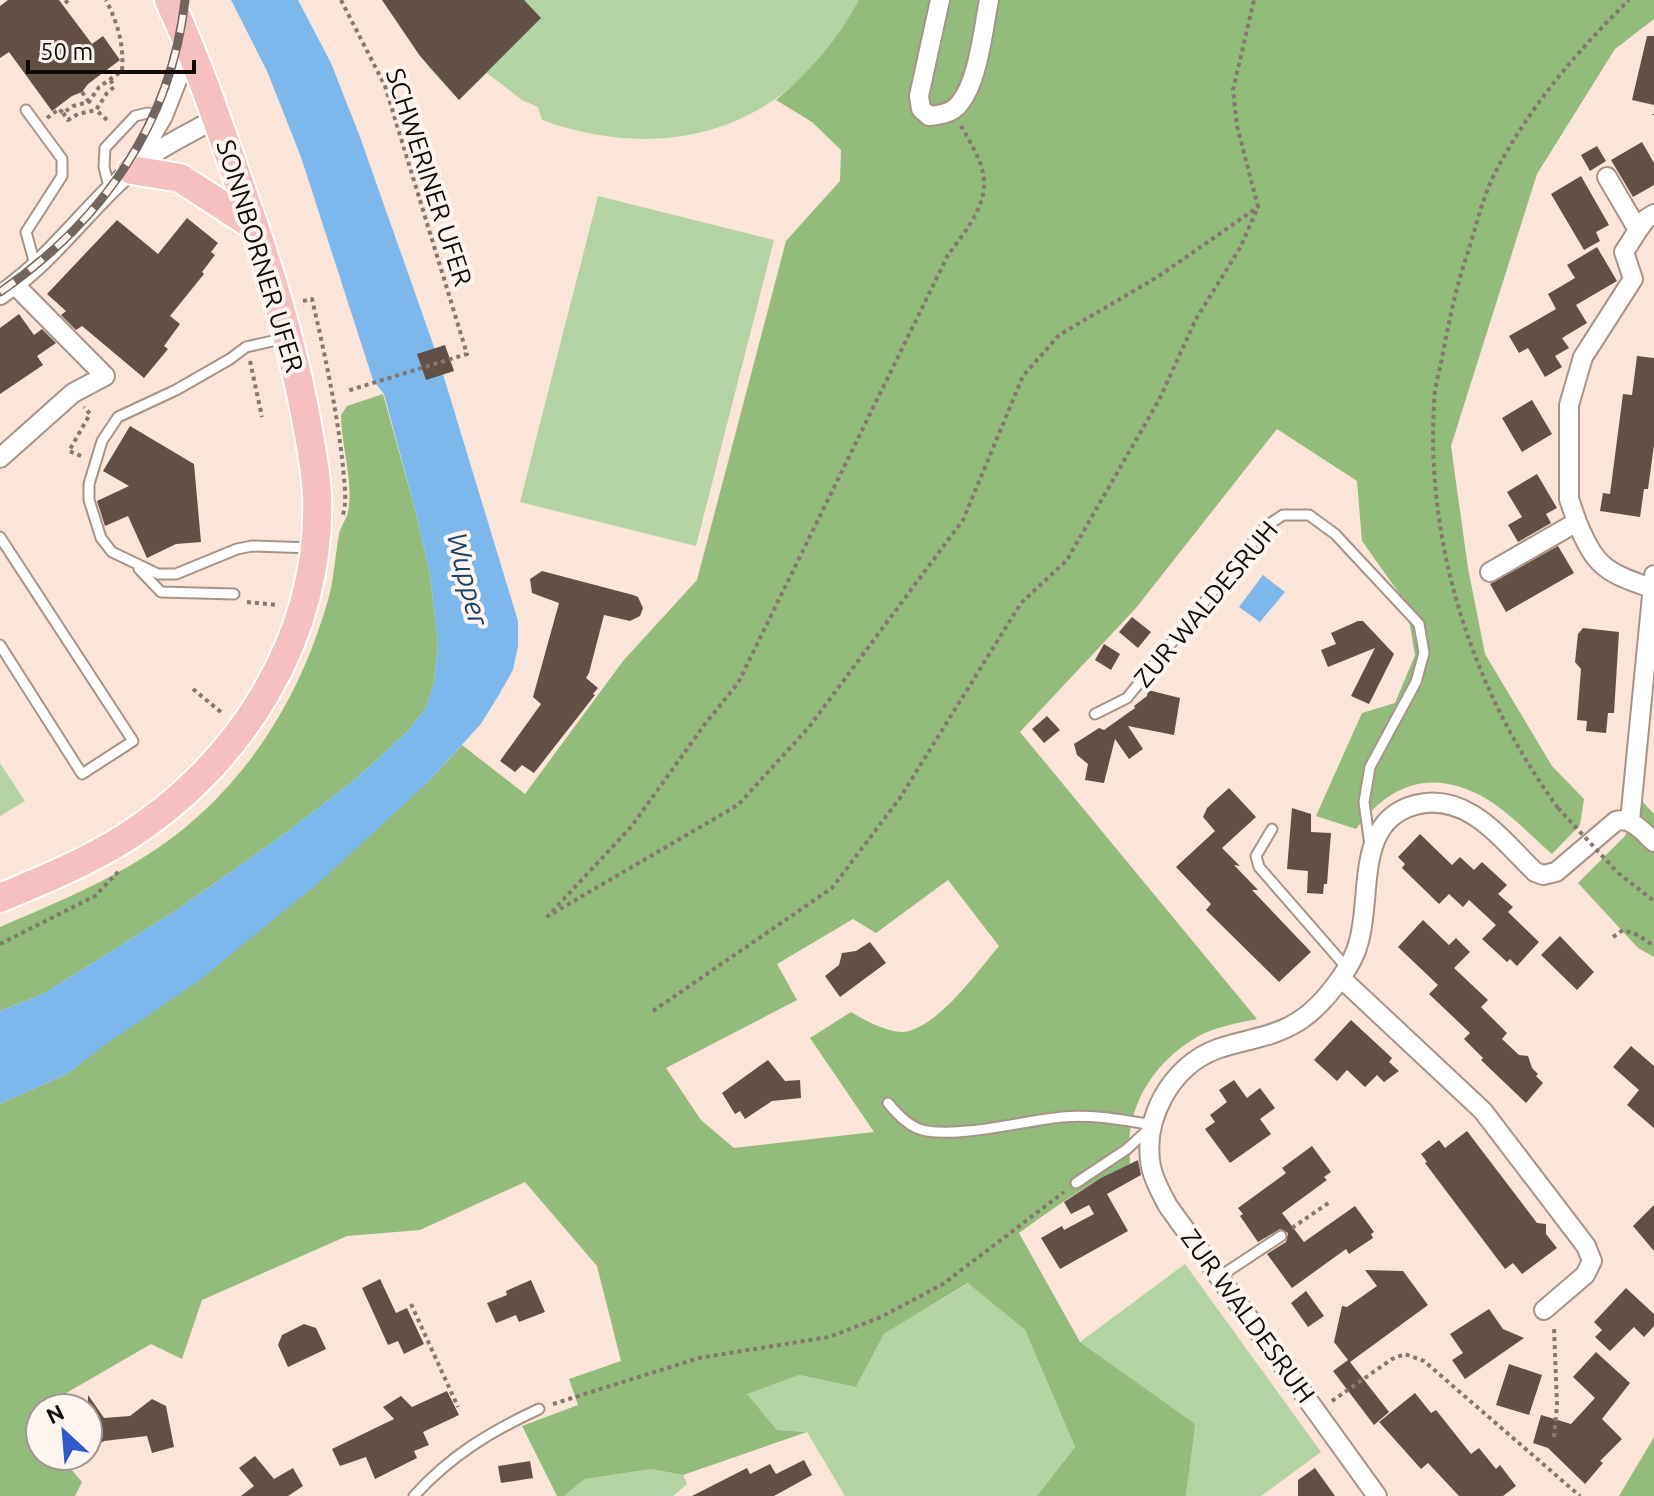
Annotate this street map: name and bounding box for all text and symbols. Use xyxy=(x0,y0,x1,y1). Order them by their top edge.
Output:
scale bar xyxy=(28,24,194,74)
text: 50 m xyxy=(40,38,93,65)
street label: SCHWERINER UFER xyxy=(381,65,478,289)
street label: SONNBORNER UFER xyxy=(211,136,310,376)
street label: ZUR WALDESRUH xyxy=(1128,515,1283,692)
water label: Wupper xyxy=(442,529,495,630)
street label: ZUR WALDESRUH xyxy=(1176,1223,1321,1408)
north arrow xyxy=(24,1392,104,1472)
text: N xyxy=(42,1399,68,1428)

